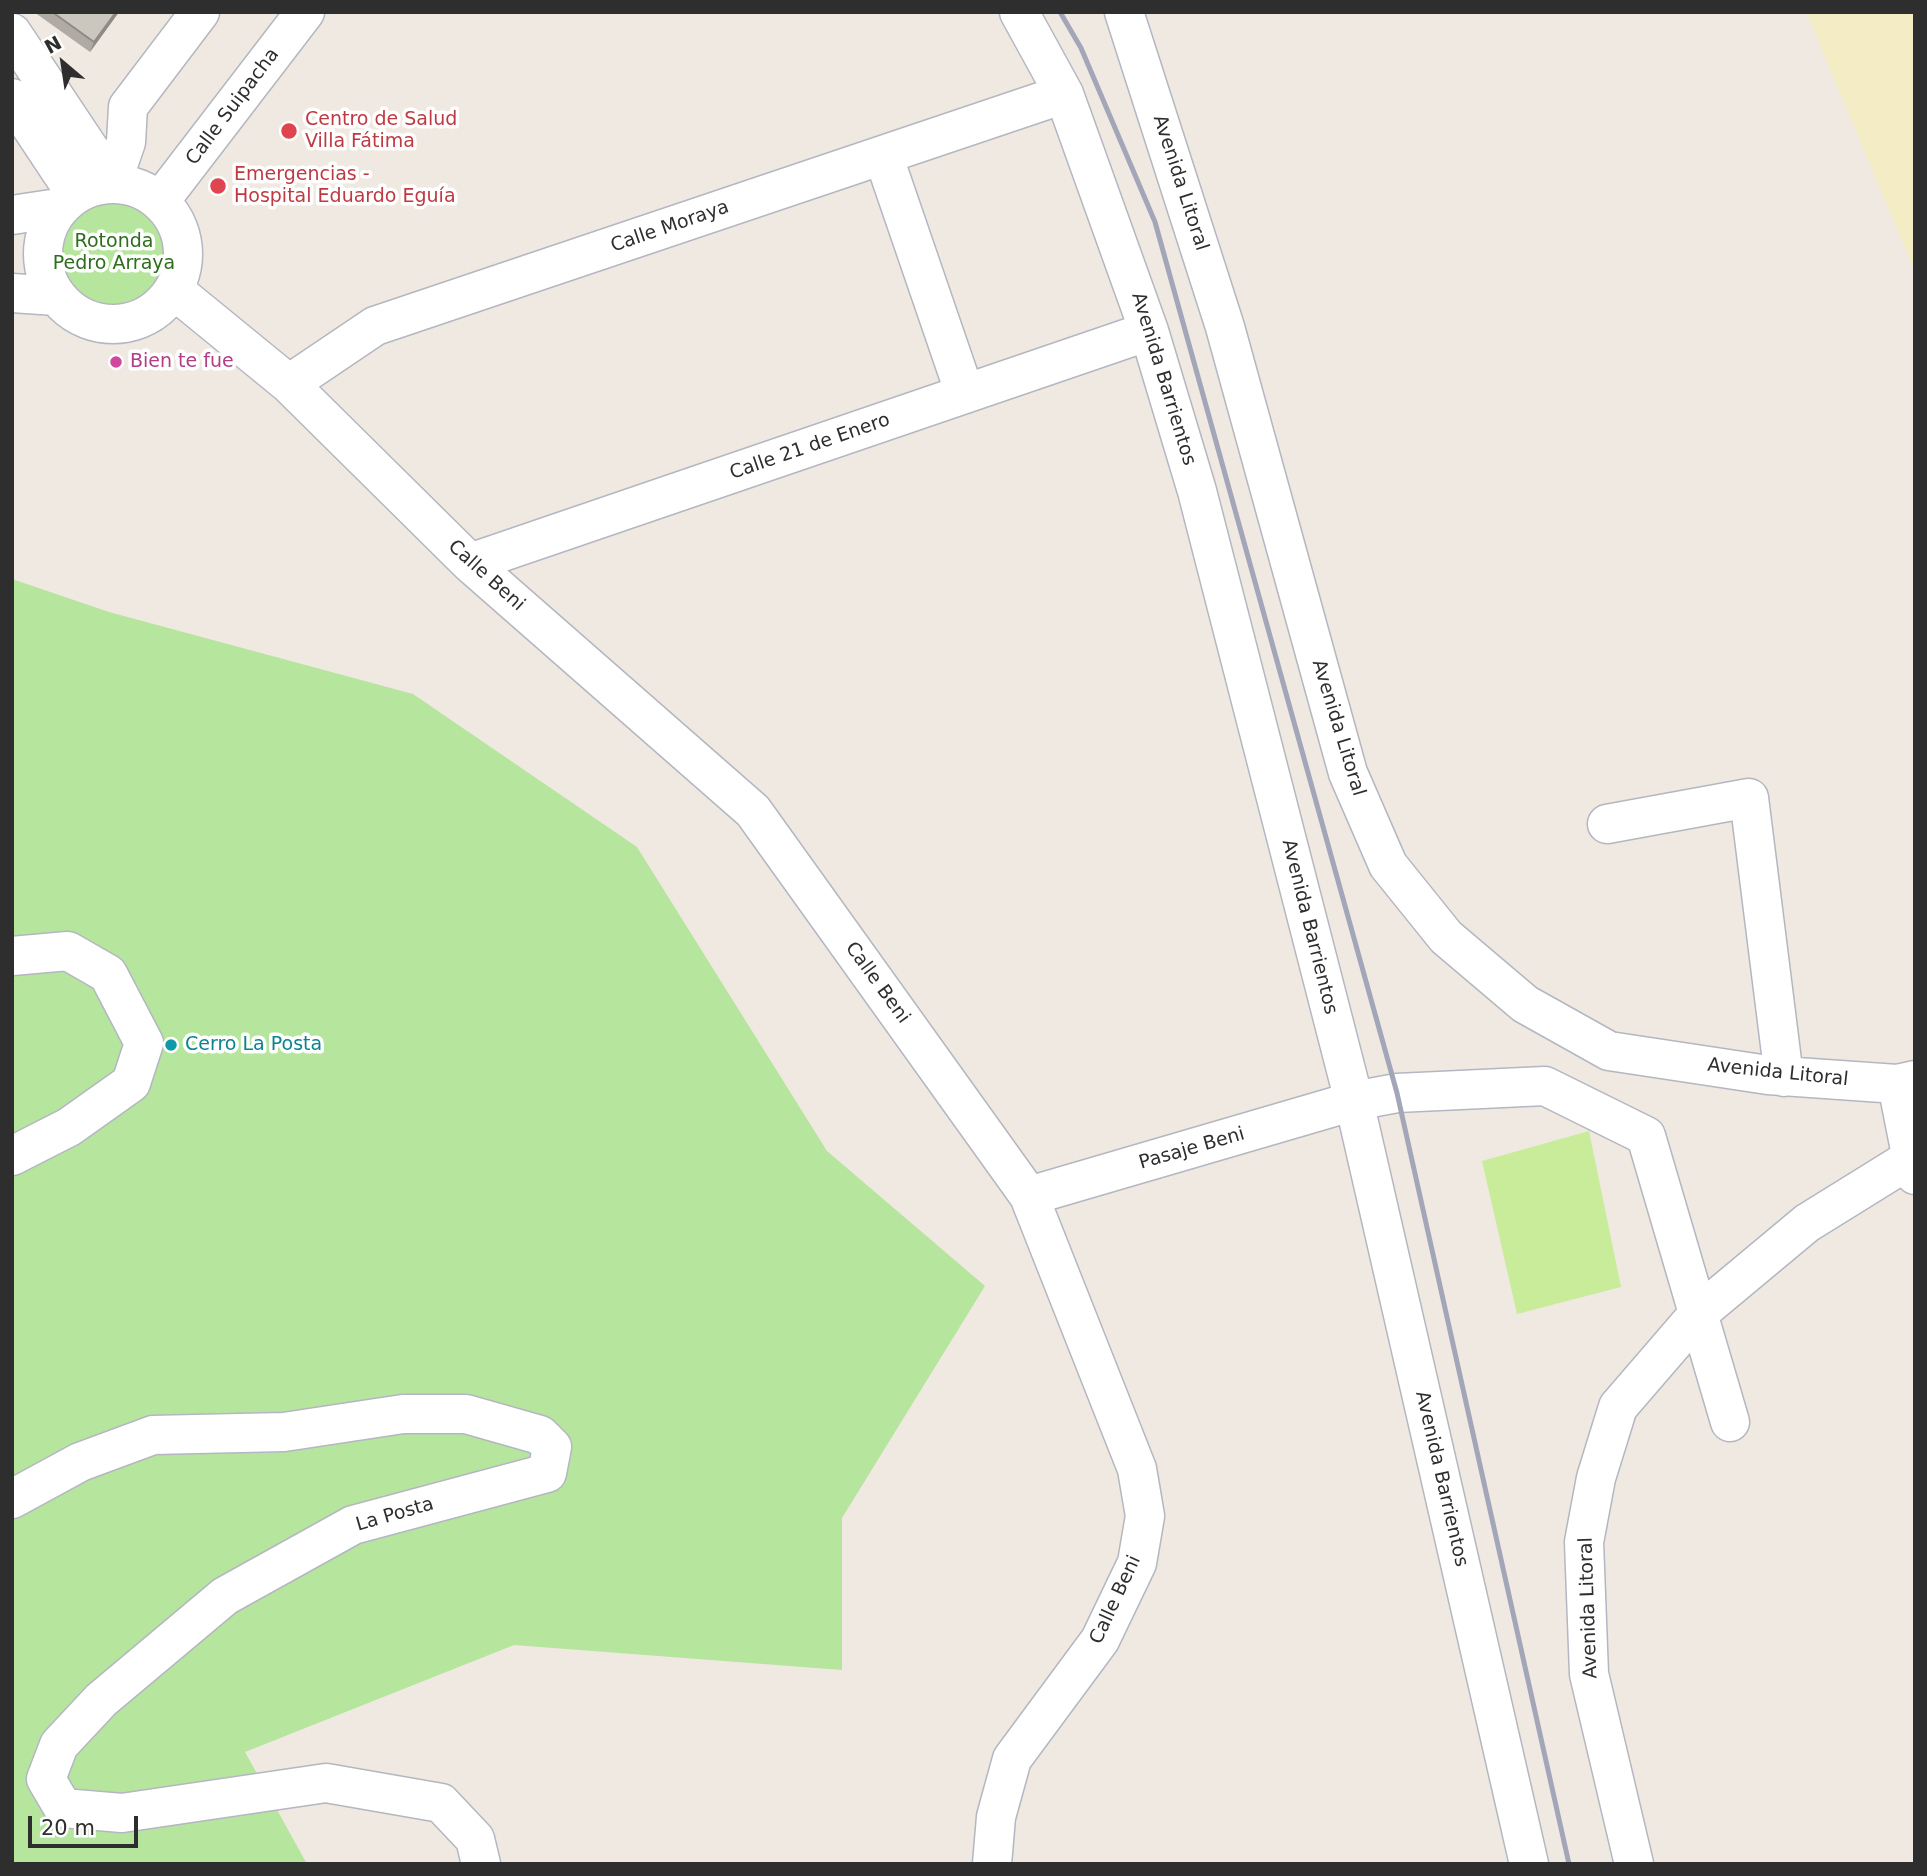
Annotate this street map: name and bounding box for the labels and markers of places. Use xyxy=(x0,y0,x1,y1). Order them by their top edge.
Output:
place label: Centro de Salud Villa Fátima xyxy=(305,109,457,153)
marker: Centro de Salud Villa Fátima xyxy=(279,121,299,141)
place label: Emergencias - Hospital Eduardo Eguía xyxy=(234,164,456,208)
marker: Emergencias - Hospital Eduardo Eguía xyxy=(208,176,228,196)
place label: Bien te fue xyxy=(130,351,234,373)
marker: Bien te fue xyxy=(108,354,124,370)
place label: Cerro La Posta xyxy=(185,1034,322,1056)
marker: Cerro La Posta xyxy=(163,1037,179,1053)

